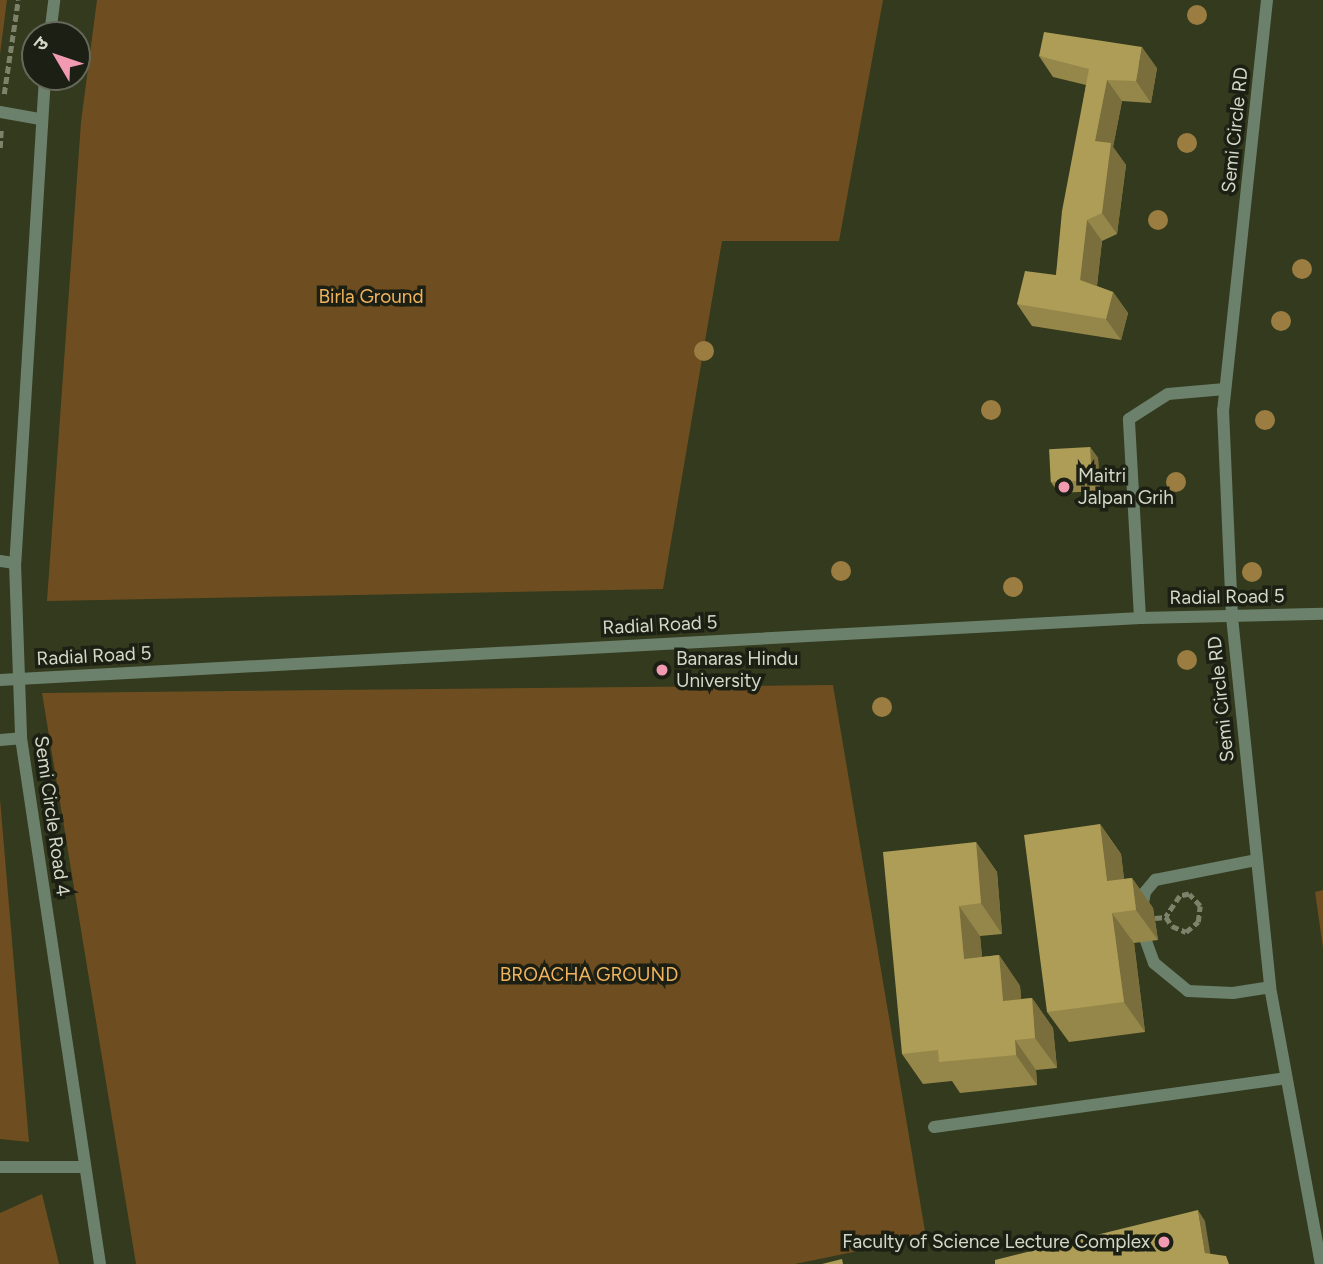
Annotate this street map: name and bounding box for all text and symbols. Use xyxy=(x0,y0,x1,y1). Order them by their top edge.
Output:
north arrow xyxy=(21,21,91,91)
text: उ xyxy=(28,32,53,55)
street label: Semi Circle RD xyxy=(1217,66,1253,194)
park label: Birla Ground xyxy=(318,286,424,308)
place label: Maitri Jalpan Grih xyxy=(1078,465,1174,509)
marker: Maitri Jalpan Grih xyxy=(1056,479,1072,495)
street label: Radial Road 5 xyxy=(1169,585,1285,609)
street label: Radial Road 5 xyxy=(602,611,718,639)
street label: Semi Circle RD xyxy=(1203,635,1239,763)
street label: Radial Road 5 xyxy=(36,642,152,670)
place label: Banaras Hindu University xyxy=(676,648,798,692)
marker: Banaras Hindu University xyxy=(654,662,670,678)
street label: Semi Circle Road 4 xyxy=(29,734,75,898)
park label: BROACHA GROUND xyxy=(500,964,678,986)
place label: Faculty of Science Lecture Complex xyxy=(842,1231,1150,1253)
marker: Faculty of Science Lecture Complex xyxy=(1156,1234,1172,1250)

